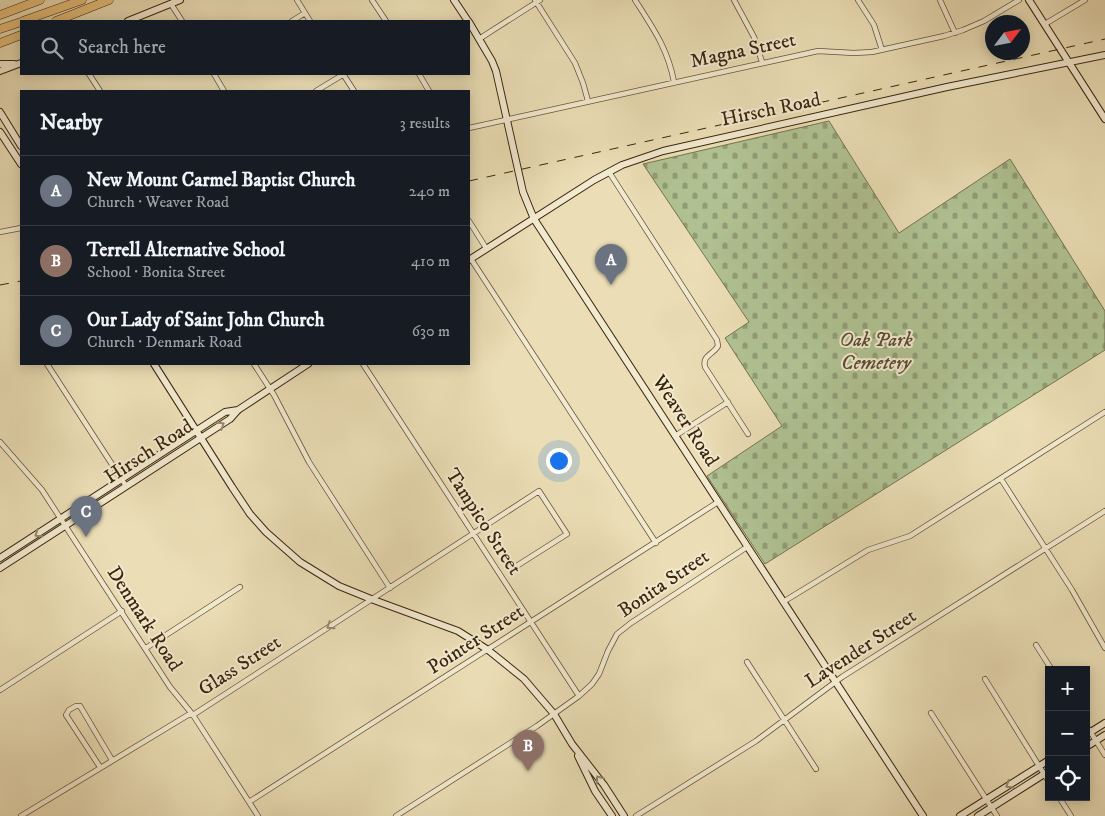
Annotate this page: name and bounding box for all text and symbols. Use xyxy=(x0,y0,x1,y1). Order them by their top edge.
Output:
north arrow xyxy=(985,15,1030,60)
search box xyxy=(20,20,470,75)
street label: Magna Street xyxy=(688,28,798,74)
icon: search xyxy=(38,34,66,62)
text: Search here xyxy=(78,36,166,59)
street label: Hirsch Road xyxy=(719,87,823,133)
text: Nearby xyxy=(40,110,102,136)
text: 3 results xyxy=(400,113,450,133)
text: New Mount Carmel Baptist Church xyxy=(87,169,355,192)
text: A xyxy=(51,181,61,201)
text: 240 m xyxy=(409,181,450,201)
text: Church · Weaver Road xyxy=(87,192,229,212)
text: Terrell Alternative School xyxy=(87,239,285,262)
pin: A xyxy=(595,244,627,285)
text: B xyxy=(51,251,61,271)
text: 410 m xyxy=(411,251,450,271)
text: School · Bonita Street xyxy=(87,262,225,282)
text: Our Lady of Saint John Church xyxy=(87,309,324,332)
text: C xyxy=(51,321,61,341)
text: 630 m xyxy=(412,321,450,341)
park label: Oak Park Cemetery xyxy=(839,328,913,376)
text: Church · Denmark Road xyxy=(87,332,242,352)
street label: Weaver Road xyxy=(646,370,724,472)
street label: Hirsch Road xyxy=(100,414,198,490)
one-way arrow xyxy=(215,422,224,432)
your location xyxy=(546,448,572,474)
street label: Tampico Street xyxy=(439,464,527,580)
pin: C xyxy=(70,496,102,537)
one-way arrow xyxy=(34,528,43,537)
street label: Bonita Street xyxy=(614,544,714,624)
street label: Denmark Road xyxy=(101,562,187,676)
street label: Pointer Street xyxy=(423,600,529,680)
street label: Lavender Street xyxy=(801,604,921,694)
one-way arrow xyxy=(327,620,336,629)
street label: Glass Street xyxy=(194,630,286,702)
map controls xyxy=(1045,666,1090,801)
button: + xyxy=(1045,666,1090,711)
button: − xyxy=(1045,711,1090,756)
pin: B xyxy=(512,730,544,771)
button: locate xyxy=(1045,756,1090,801)
one-way arrow xyxy=(596,775,605,785)
one-way arrow xyxy=(1006,779,1015,788)

